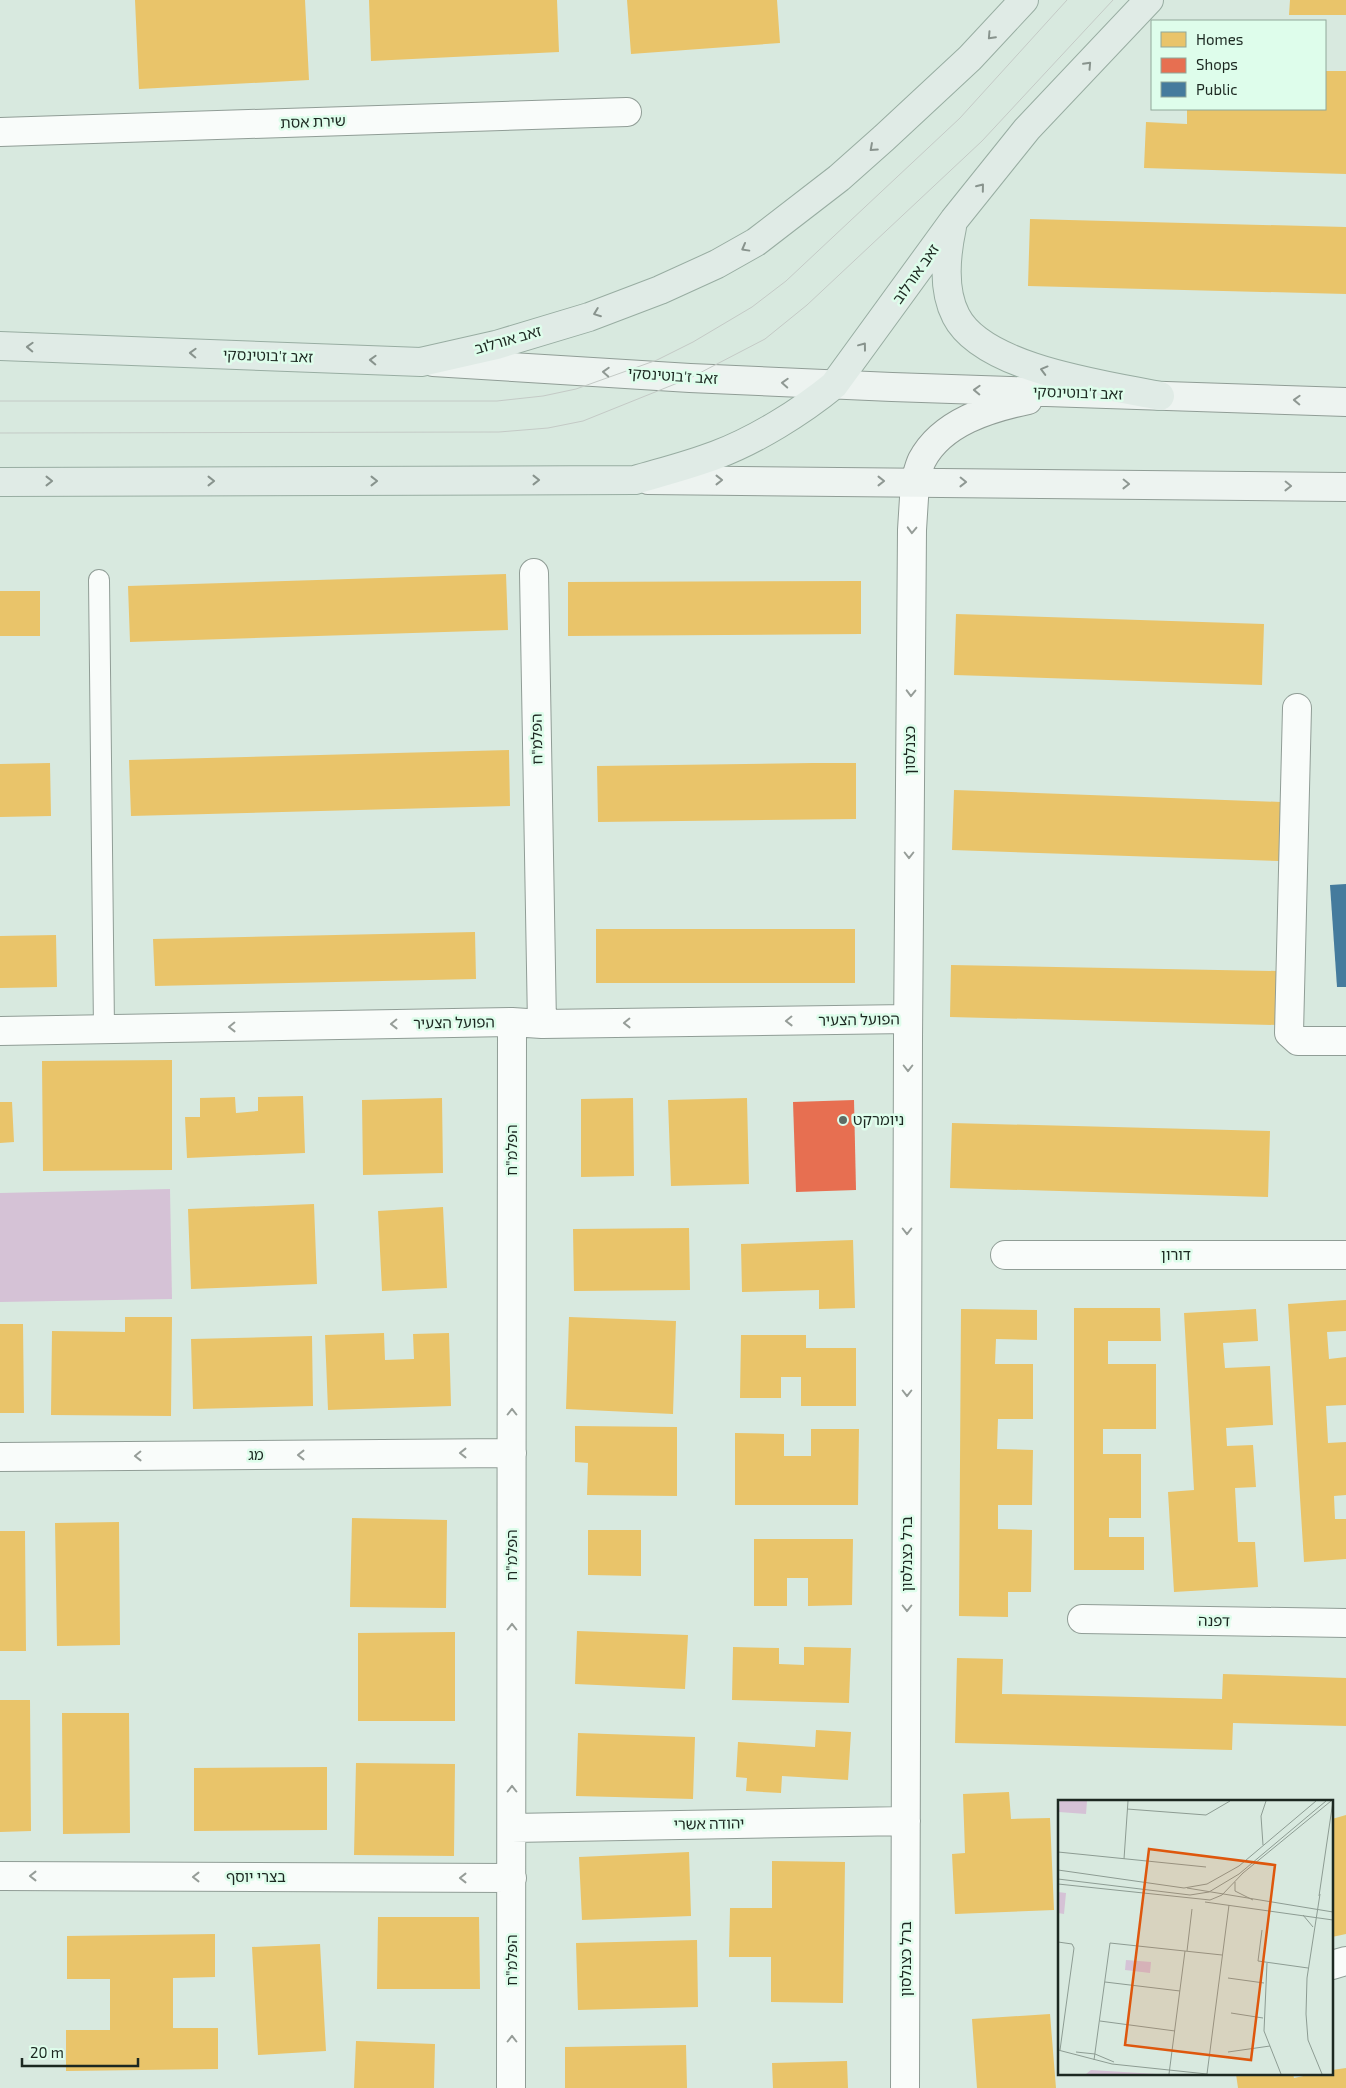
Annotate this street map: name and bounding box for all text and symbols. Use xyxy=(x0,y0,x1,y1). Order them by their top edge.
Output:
legend xyxy=(1151,20,1326,110)
one-way arrow xyxy=(988,30,997,39)
text: Homes xyxy=(1196,30,1243,48)
text: Shops xyxy=(1196,55,1238,73)
one-way arrow xyxy=(1082,62,1091,71)
text: Public xyxy=(1196,80,1237,98)
street label: שירת אסת xyxy=(280,111,346,131)
one-way arrow xyxy=(870,142,879,151)
one-way arrow xyxy=(975,184,983,193)
street label: זאב אורלוב xyxy=(888,240,942,307)
one-way arrow xyxy=(742,241,751,251)
one-way arrow xyxy=(593,307,602,318)
street label: זאב אורלוב xyxy=(472,321,543,357)
one-way arrow xyxy=(26,341,34,352)
one-way arrow xyxy=(858,343,866,352)
street label: זאב ז'בוטינסקי xyxy=(223,344,314,366)
one-way arrow xyxy=(189,348,196,358)
one-way arrow xyxy=(368,355,376,365)
street label: זאב ז'בוטינסקי xyxy=(627,363,719,387)
one-way arrow xyxy=(1040,365,1049,376)
one-way arrow xyxy=(601,367,609,377)
one-way arrow xyxy=(781,377,789,388)
street label: זאב ז'בוטינסקי xyxy=(1033,381,1124,403)
one-way arrow xyxy=(973,385,981,395)
one-way arrow xyxy=(1293,395,1301,405)
one-way arrow xyxy=(532,475,540,485)
one-way arrow xyxy=(715,475,723,485)
one-way arrow xyxy=(45,476,53,486)
one-way arrow xyxy=(208,476,215,486)
one-way arrow xyxy=(370,476,378,486)
one-way arrow xyxy=(877,476,885,487)
one-way arrow xyxy=(960,477,968,487)
one-way arrow xyxy=(1122,479,1130,489)
one-way arrow xyxy=(1285,481,1293,491)
one-way arrow xyxy=(907,527,918,535)
one-way arrow xyxy=(906,690,916,697)
street label: הפלמ"ח xyxy=(527,713,545,765)
street label: כצנלסון xyxy=(900,726,918,774)
one-way arrow xyxy=(904,852,914,860)
street label: הפועל הצעיר xyxy=(818,1009,900,1029)
street label: הפועל הצעיר xyxy=(413,1012,495,1032)
one-way arrow xyxy=(785,1016,793,1026)
one-way arrow xyxy=(623,1018,630,1028)
one-way arrow xyxy=(390,1019,398,1030)
one-way arrow xyxy=(228,1022,236,1032)
one-way arrow xyxy=(903,1064,913,1072)
place label: ניומרקט xyxy=(853,1110,904,1128)
marker: ניומרקט xyxy=(837,1114,849,1126)
street label: הפלמ"ח xyxy=(502,1124,520,1176)
one-way arrow xyxy=(902,1227,912,1235)
street label: דורון xyxy=(1161,1245,1191,1263)
one-way arrow xyxy=(902,1390,912,1397)
one-way arrow xyxy=(507,1408,517,1416)
street label: מג xyxy=(248,1445,264,1463)
one-way arrow xyxy=(459,1448,467,1458)
one-way arrow xyxy=(297,1449,305,1460)
one-way arrow xyxy=(134,1451,142,1461)
street label: ברל כצנלסון xyxy=(897,1516,915,1592)
street label: הפלמ"ח xyxy=(502,1529,520,1581)
one-way arrow xyxy=(902,1604,912,1612)
street label: דפנה xyxy=(1198,1611,1230,1629)
one-way arrow xyxy=(507,1623,517,1630)
one-way arrow xyxy=(507,1785,517,1793)
inset map xyxy=(1058,1800,1334,2076)
street label: יהודה אשרי xyxy=(673,1813,745,1833)
street label: בצרי יוסף xyxy=(226,1867,286,1885)
one-way arrow xyxy=(29,1871,37,1881)
one-way arrow xyxy=(192,1872,200,1882)
one-way arrow xyxy=(459,1873,467,1883)
street label: ברל כצנלסון xyxy=(896,1921,914,1997)
street label: הפלמ"ח xyxy=(502,1934,520,1986)
one-way arrow xyxy=(507,2035,517,2043)
scale bar xyxy=(22,2036,139,2068)
text: 20 m xyxy=(30,2043,64,2061)

